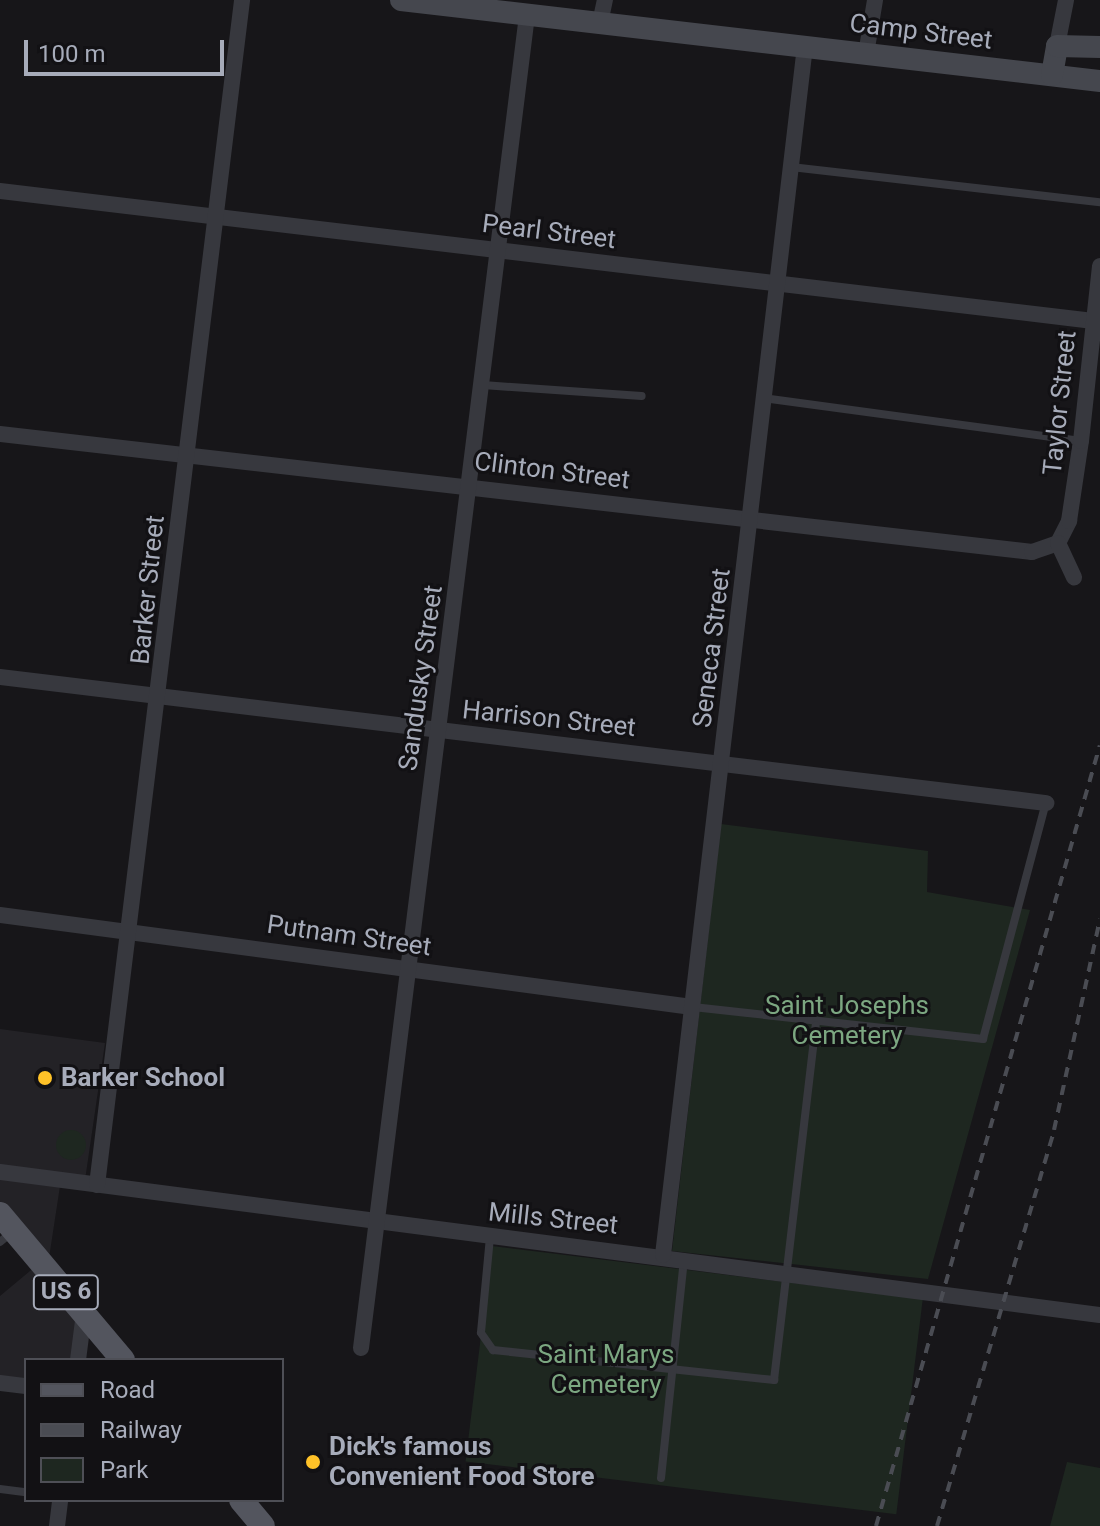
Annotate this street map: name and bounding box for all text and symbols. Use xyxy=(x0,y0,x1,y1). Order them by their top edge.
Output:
street label: Camp Street xyxy=(848,8,994,56)
scale bar xyxy=(28,24,228,74)
text: 100 m xyxy=(38,40,105,68)
street label: Pearl Street xyxy=(480,208,618,256)
street label: Taylor Street xyxy=(1037,329,1083,477)
street label: Clinton Street xyxy=(472,446,632,496)
street label: Barker Street xyxy=(125,514,171,666)
street label: Seneca Street xyxy=(687,567,737,729)
street label: Sandusky Street xyxy=(393,583,449,773)
street label: Harrison Street xyxy=(461,694,637,744)
street label: Putnam Street xyxy=(265,909,433,963)
park label: Saint Josephs Cemetery xyxy=(765,990,929,1052)
place label: Barker School xyxy=(61,1062,225,1094)
marker: Barker School xyxy=(36,1069,54,1087)
street label: Mills Street xyxy=(487,1197,619,1241)
road number: US 6 xyxy=(32,1272,100,1312)
park label: Saint Marys Cemetery xyxy=(538,1339,674,1400)
legend xyxy=(24,1358,284,1502)
text: Road xyxy=(100,1376,155,1404)
text: Railway xyxy=(100,1416,182,1444)
place label: Dick's famous Convenient Food Store xyxy=(329,1431,595,1492)
marker: Dick's famous Convenient Food Store xyxy=(304,1453,322,1471)
text: Park xyxy=(100,1456,148,1484)

